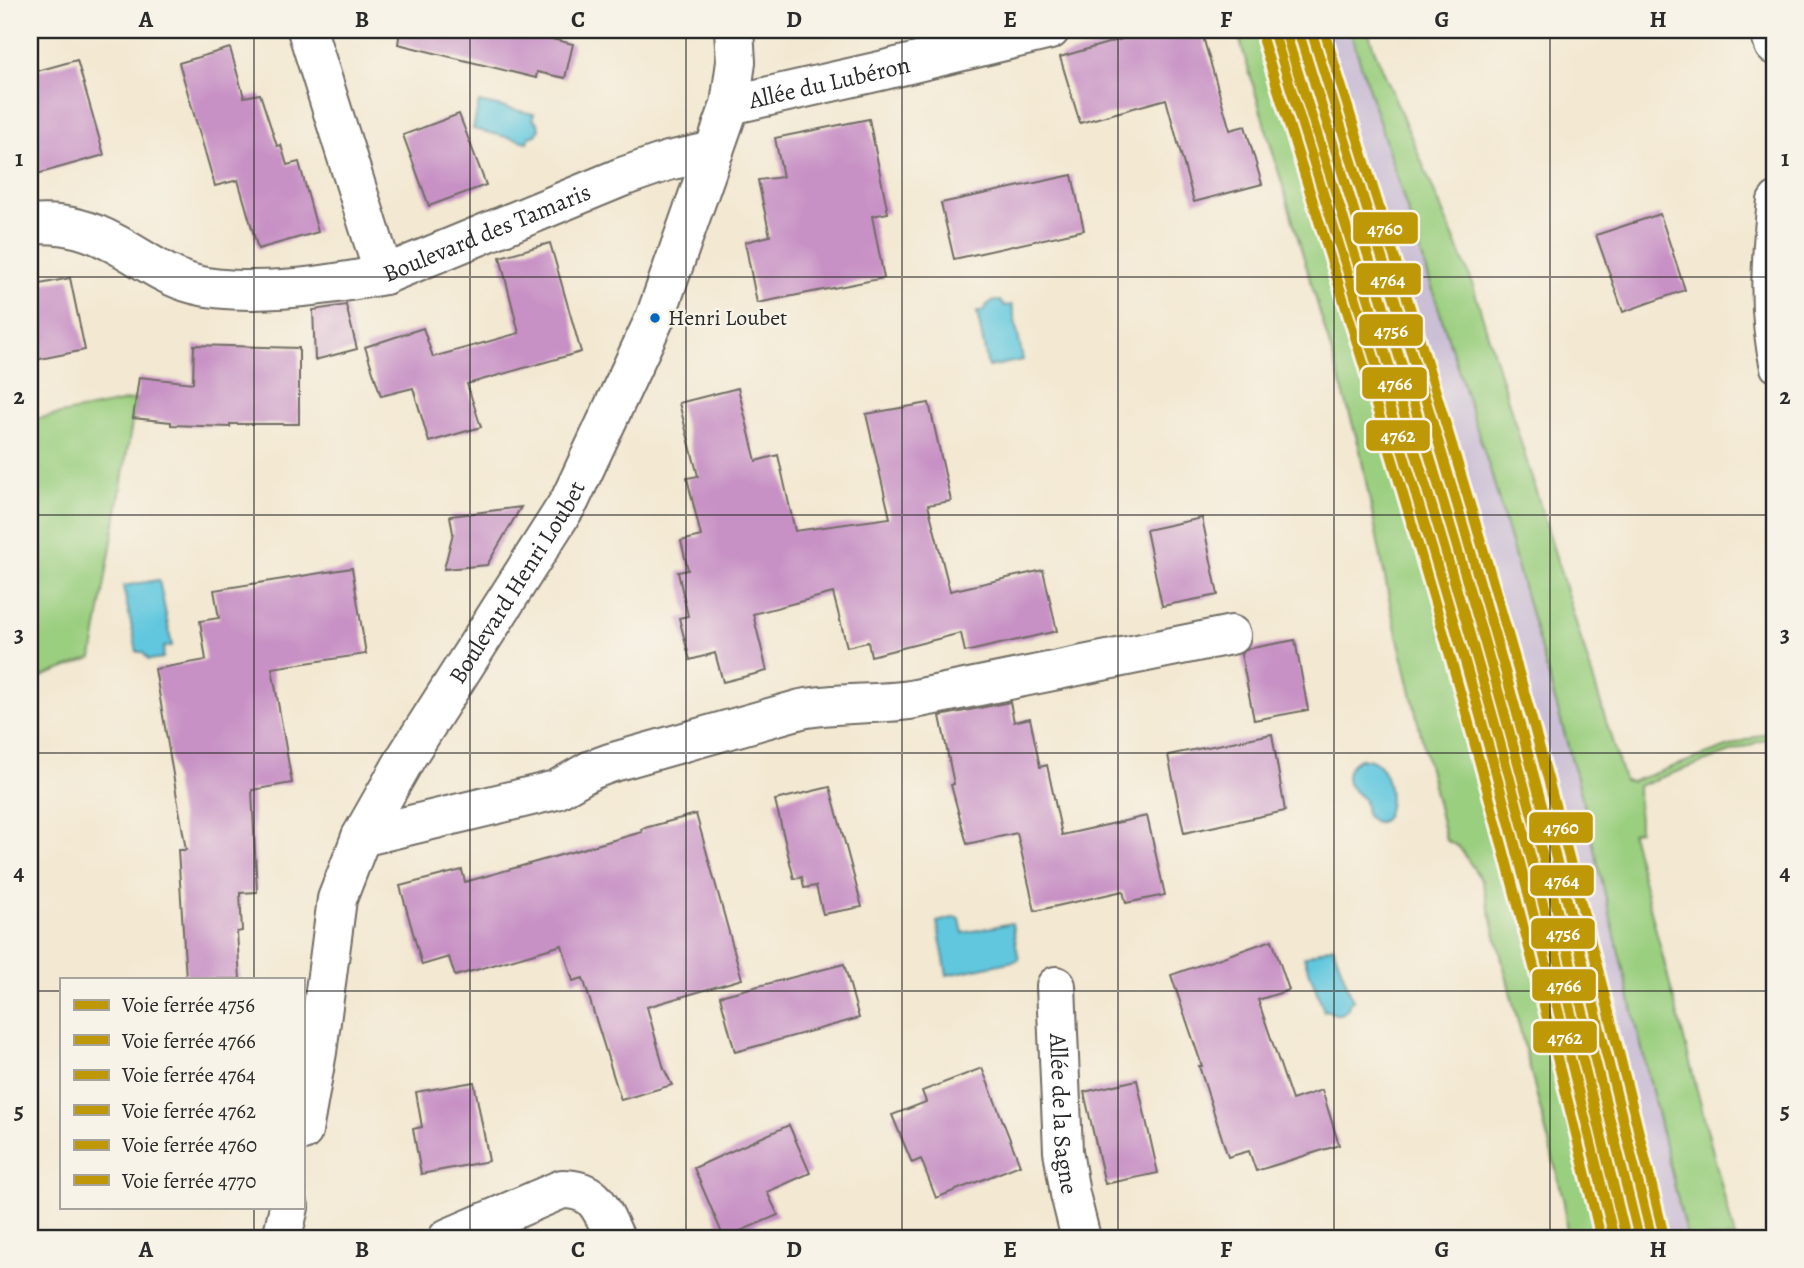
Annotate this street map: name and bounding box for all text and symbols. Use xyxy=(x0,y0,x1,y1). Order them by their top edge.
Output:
text: A xyxy=(138,4,154,35)
text: B xyxy=(355,4,369,35)
text: C xyxy=(571,4,585,35)
text: D xyxy=(786,4,802,35)
text: E xyxy=(1003,4,1017,35)
text: F xyxy=(1220,4,1233,35)
text: G xyxy=(1434,4,1450,35)
text: H xyxy=(1649,4,1667,35)
street label: Allée du Lubéron xyxy=(745,48,913,116)
text: 1 xyxy=(15,143,23,174)
text: 1 xyxy=(1781,143,1789,174)
street label: Boulevard des Tamaris xyxy=(378,176,595,290)
line badge: 4760 xyxy=(1352,211,1419,245)
text: 4760 xyxy=(1367,216,1403,242)
line badge: 4764 xyxy=(1355,262,1422,296)
text: 4764 xyxy=(1371,267,1405,293)
place label: Henri Loubet xyxy=(668,303,787,333)
marker: Henri Loubet xyxy=(648,311,662,325)
line badge: 4756 xyxy=(1358,313,1424,347)
text: 4756 xyxy=(1374,318,1408,344)
line badge: 4766 xyxy=(1361,366,1428,400)
text: 4766 xyxy=(1378,371,1413,397)
text: 2 xyxy=(13,381,25,412)
text: 2 xyxy=(1779,381,1791,412)
line badge: 4762 xyxy=(1365,419,1431,452)
text: 4762 xyxy=(1380,423,1416,449)
street label: Boulevard Henri Loubet xyxy=(441,476,593,690)
text: 3 xyxy=(14,619,24,650)
text: 3 xyxy=(1780,619,1790,650)
line badge: 4760 xyxy=(1528,811,1594,844)
text: 4760 xyxy=(1543,815,1579,841)
text: 4 xyxy=(14,857,25,888)
text: 4 xyxy=(1780,857,1791,888)
line badge: 4764 xyxy=(1529,864,1595,897)
text: 4764 xyxy=(1545,868,1579,894)
line badge: 4756 xyxy=(1530,917,1596,950)
text: 4756 xyxy=(1546,921,1580,947)
line badge: 4766 xyxy=(1531,968,1597,1002)
text: 4766 xyxy=(1547,973,1582,999)
legend xyxy=(60,978,304,1208)
text: Voie ferrée 4756 xyxy=(121,991,255,1019)
line badge: 4762 xyxy=(1532,1020,1598,1054)
text: 4762 xyxy=(1547,1025,1583,1051)
text: Voie ferrée 4766 xyxy=(121,1027,256,1055)
street label: Allée de la Sagne xyxy=(1042,1032,1086,1196)
text: Voie ferrée 4764 xyxy=(121,1061,256,1089)
text: 5 xyxy=(14,1095,24,1126)
text: 5 xyxy=(1780,1095,1790,1126)
text: Voie ferrée 4762 xyxy=(121,1097,256,1125)
text: Voie ferrée 4760 xyxy=(121,1131,257,1159)
text: Voie ferrée 4770 xyxy=(121,1167,256,1195)
text: A xyxy=(138,1234,154,1265)
text: B xyxy=(355,1234,369,1265)
text: C xyxy=(571,1234,585,1265)
text: D xyxy=(786,1234,802,1265)
text: E xyxy=(1003,1234,1017,1265)
text: F xyxy=(1220,1234,1233,1265)
text: G xyxy=(1434,1234,1450,1265)
text: H xyxy=(1649,1234,1667,1265)

